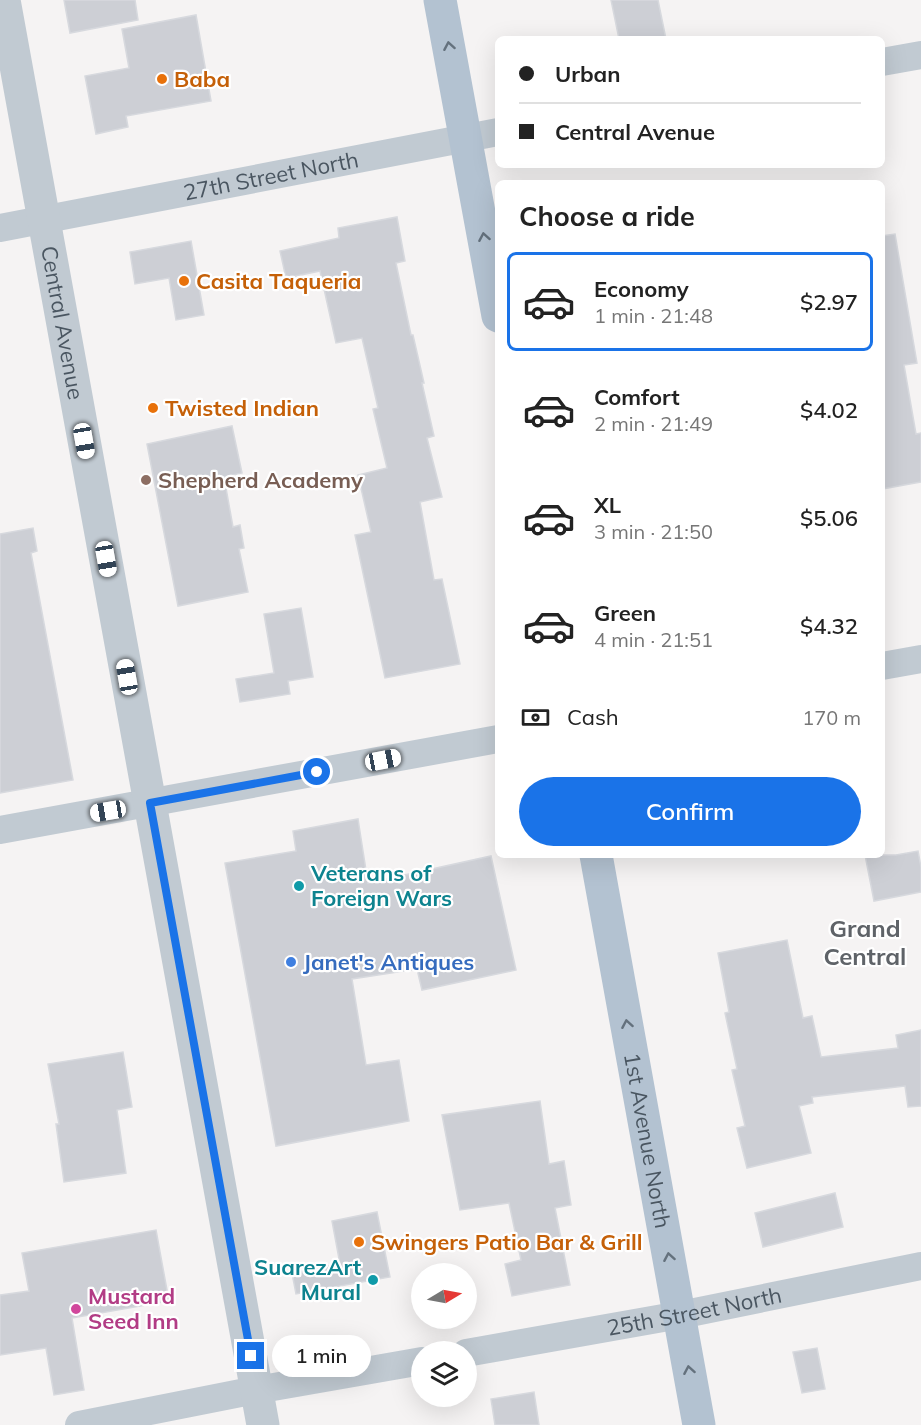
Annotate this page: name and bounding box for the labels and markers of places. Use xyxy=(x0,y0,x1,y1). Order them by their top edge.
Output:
place label: Baba xyxy=(174,65,230,93)
marker: Baba xyxy=(155,72,169,86)
place label: Casita Taqueria xyxy=(196,267,361,295)
marker: Casita Taqueria xyxy=(177,274,191,288)
place label: Twisted Indian xyxy=(165,394,319,422)
marker: Twisted Indian xyxy=(146,401,160,415)
place label: Shepherd Academy xyxy=(158,466,363,494)
marker: Shepherd Academy xyxy=(139,473,153,487)
place label: Veterans of Foreign Wars xyxy=(310,859,452,912)
marker: Veterans of Foreign Wars xyxy=(292,879,306,893)
place label: Janet's Antiques xyxy=(303,948,474,976)
marker: Janet's Antiques xyxy=(284,955,298,969)
place label: Swingers Patio Bar & Grill xyxy=(371,1228,643,1256)
marker: Swingers Patio Bar & Grill xyxy=(352,1235,366,1249)
place label: SuarezArt Mural xyxy=(254,1253,361,1306)
marker: SuarezArt Mural xyxy=(366,1273,380,1287)
place label: Mustard Seed Inn xyxy=(88,1282,179,1335)
marker: Mustard Seed Inn xyxy=(69,1302,83,1316)

